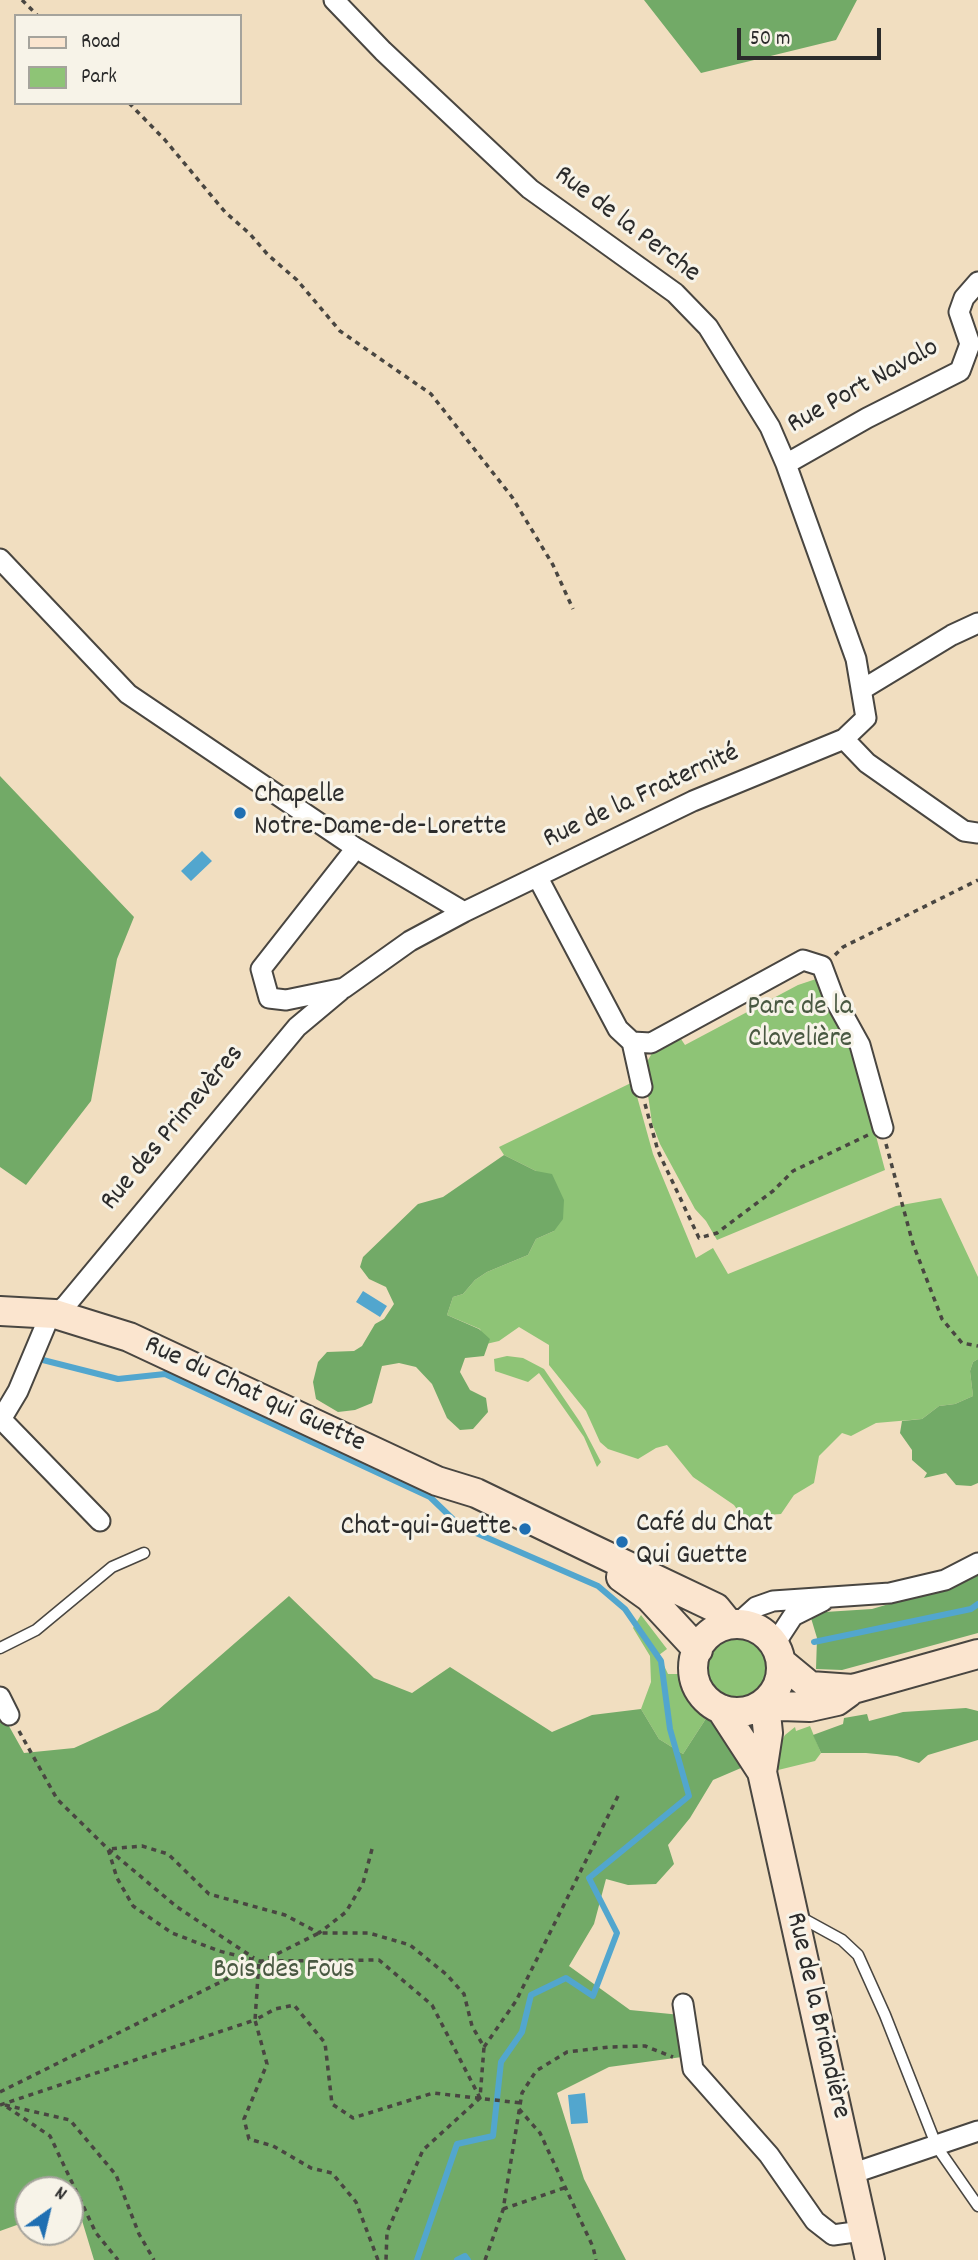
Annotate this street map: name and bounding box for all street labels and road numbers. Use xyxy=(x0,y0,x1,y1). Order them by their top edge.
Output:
street label: Rue de la Perche xyxy=(546,160,706,292)
street label: Rue Port Navalo xyxy=(783,333,945,443)
street label: Rue de la Fraternité xyxy=(539,738,745,858)
street label: Rue des Primevères xyxy=(95,1039,253,1219)
street label: Rue du Chat qui Guette xyxy=(138,1330,370,1462)
street label: Rue de la Briandière xyxy=(776,1910,856,2122)

